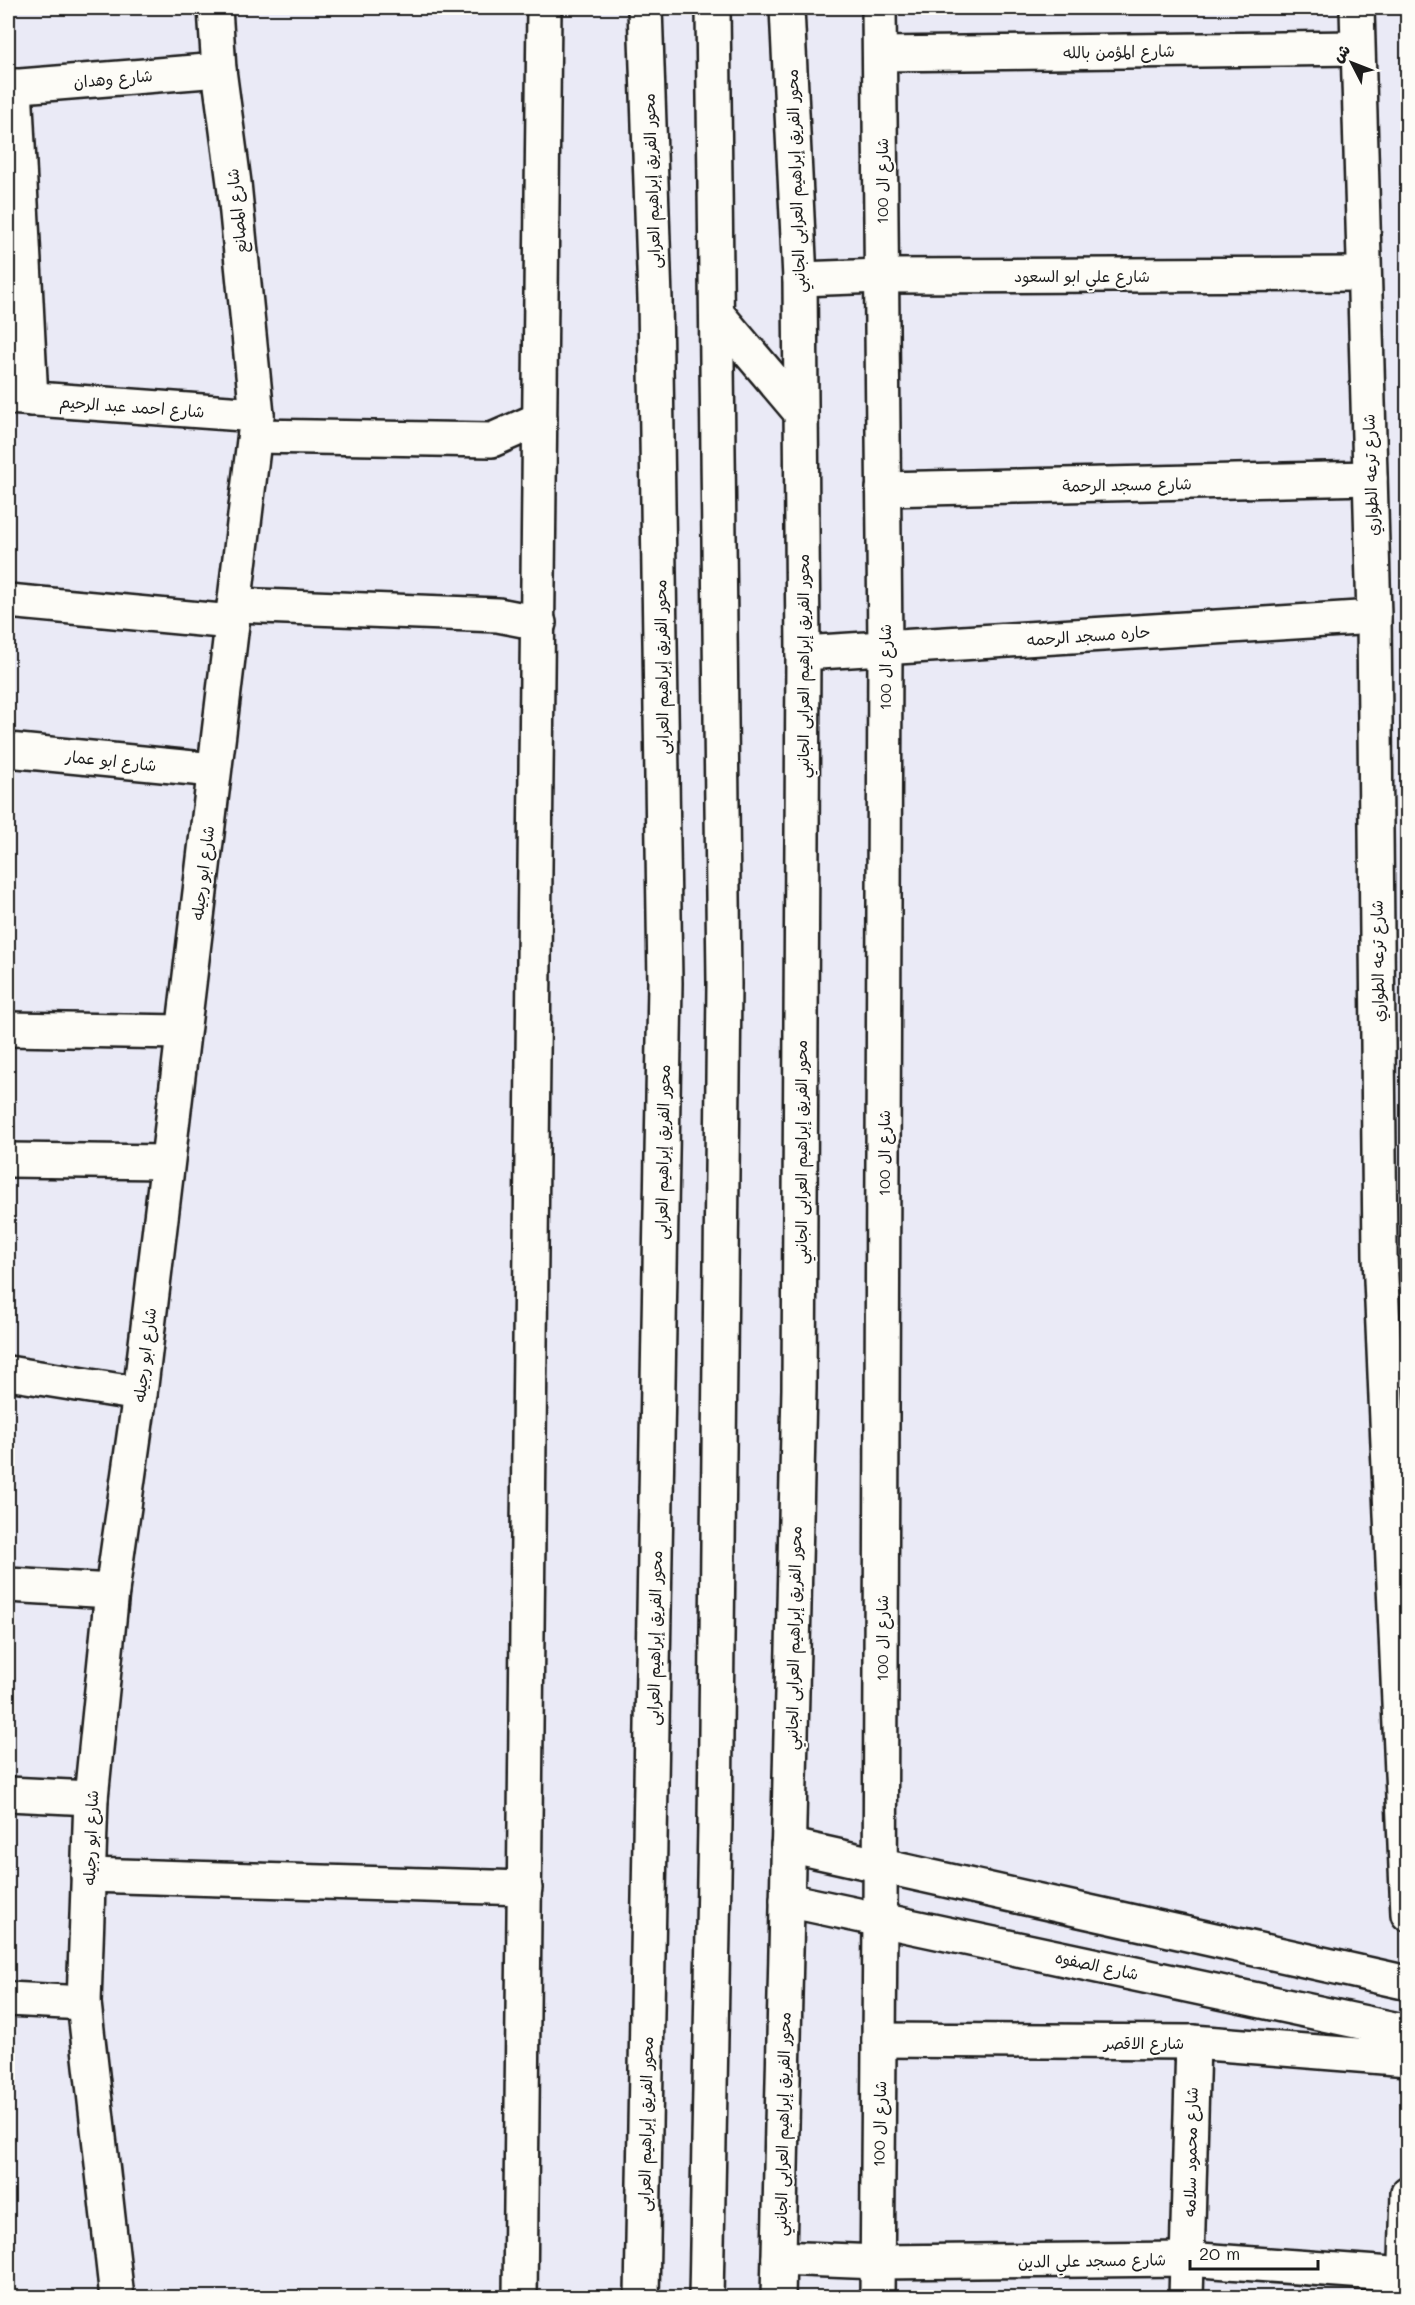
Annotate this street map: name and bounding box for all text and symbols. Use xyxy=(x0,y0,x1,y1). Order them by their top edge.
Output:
north arrow xyxy=(1322,33,1382,93)
text: ش xyxy=(1327,39,1354,66)
street label: شارع المؤمن بالله xyxy=(1063,40,1175,64)
street label: شارع وهدان xyxy=(73,64,154,94)
street label: محور الفريق إبراهيم العرابى الجانبي xyxy=(781,68,814,293)
street label: محور الفريق إبراهيم العرابى xyxy=(637,93,668,269)
street label: شارع ال 100 xyxy=(871,138,894,224)
street label: شارع المصانع xyxy=(221,167,253,254)
street label: شارع علي ابو السعود xyxy=(1014,265,1150,291)
street label: شارع احمد عبد الرحيم xyxy=(59,390,205,425)
street label: شارع ترعه الطواري xyxy=(1357,413,1385,536)
street label: شارع مسجد الرحمة xyxy=(1062,472,1192,498)
street label: محور الفريق إبراهيم العرابى الجانبي xyxy=(792,554,818,778)
street label: محور الفريق إبراهيم العرابى xyxy=(649,579,676,755)
street label: حاره مسجد الرحمه xyxy=(1026,620,1151,650)
street label: شارع ال 100 xyxy=(874,624,897,710)
street label: شارع ابو عمار xyxy=(63,745,157,777)
street label: شارع ابو رجيله xyxy=(186,824,220,922)
street label: شارع ترعه الطواري xyxy=(1365,900,1391,1022)
street label: محور الفريق إبراهيم العرابى الجانبي xyxy=(790,1040,816,1264)
street label: محور الفريق إبراهيم العرابى xyxy=(650,1064,677,1240)
street label: شارع ال 100 xyxy=(873,1110,896,1196)
street label: شارع ابو رجيله xyxy=(128,1306,162,1404)
street label: محور الفريق إبراهيم العرابى الجانبي xyxy=(781,1526,810,1750)
street label: محور الفريق إبراهيم العرابى xyxy=(642,1550,669,1726)
street label: شارع ال 100 xyxy=(871,1595,894,1681)
street label: شارع ابو رجيله xyxy=(78,1790,104,1886)
street label: شارع الصفوه xyxy=(1053,1946,1141,1986)
street label: محور الفريق إبراهيم العرابى الجانبي xyxy=(770,2012,799,2236)
street label: شارع الاقصر xyxy=(1102,2032,1184,2055)
street label: محور الفريق إبراهيم العرابى xyxy=(633,2036,660,2212)
street label: شارع ال 100 xyxy=(868,2081,892,2167)
street label: شارع محمود سلامه xyxy=(1178,2087,1204,2217)
scale bar xyxy=(1190,2233,1318,2271)
text: 20 m xyxy=(1199,2241,1240,2265)
street label: شارع مسجد علي الدين xyxy=(1018,2248,1166,2277)

